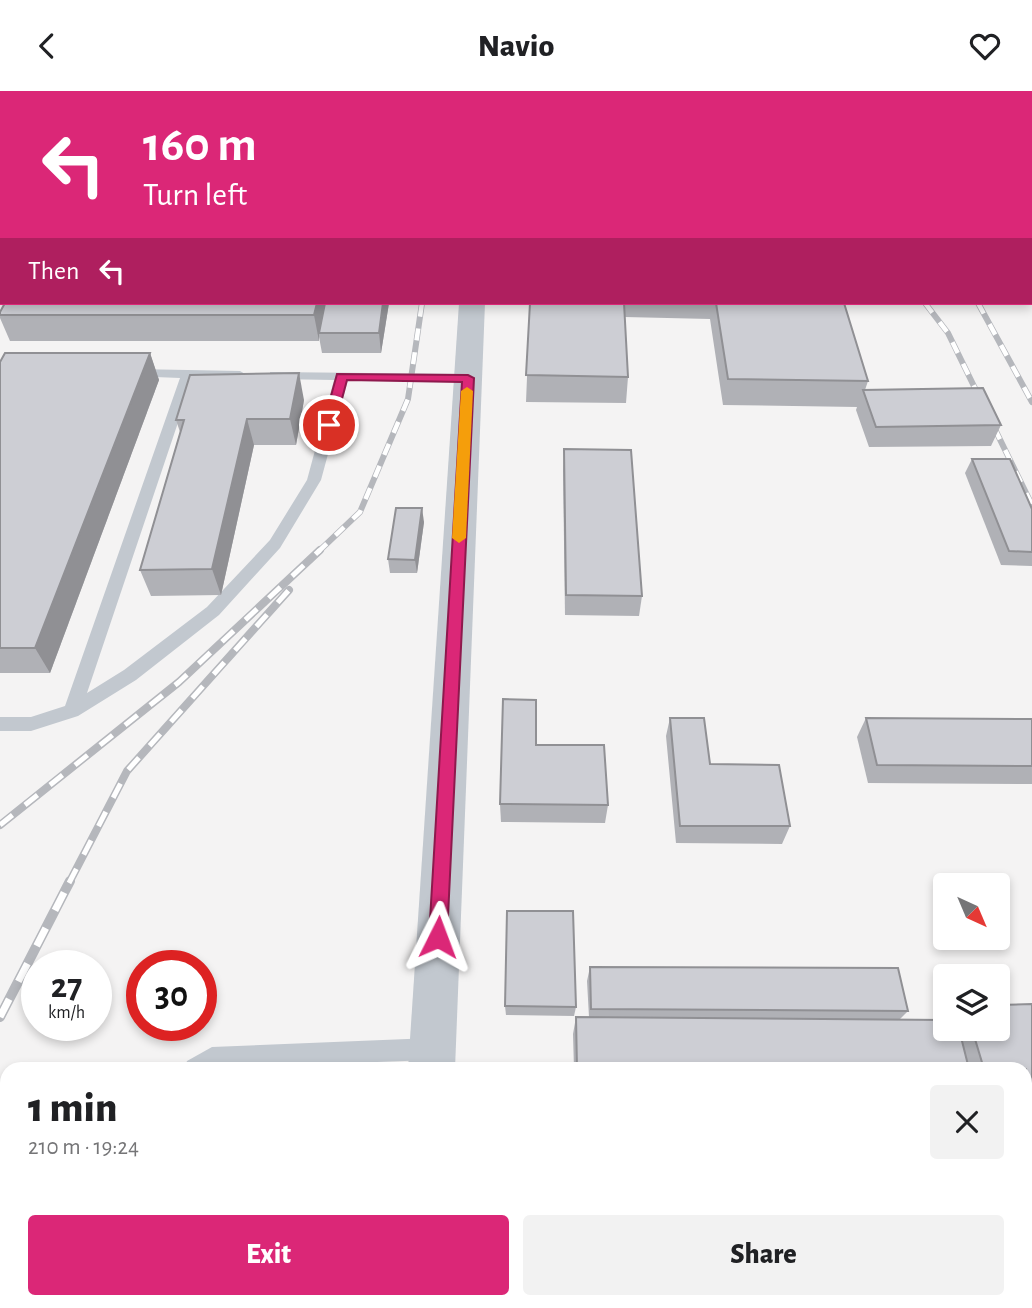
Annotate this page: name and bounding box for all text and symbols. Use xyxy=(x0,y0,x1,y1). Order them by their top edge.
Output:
icon: back xyxy=(28,27,66,65)
icon: heart xyxy=(966,27,1004,65)
text: Navio xyxy=(478,30,554,62)
icon: left xyxy=(28,119,119,210)
text: 160 m xyxy=(143,121,257,170)
text: Turn left xyxy=(143,179,247,211)
icon: left xyxy=(93,252,131,290)
text: Then xyxy=(28,258,79,284)
pin xyxy=(299,395,359,455)
icon: arrive xyxy=(310,406,348,444)
north arrow xyxy=(933,873,1010,950)
map controls xyxy=(933,873,1010,1041)
position arrow xyxy=(401,900,475,974)
speed limit sign: 30 xyxy=(126,950,217,1041)
button: layers xyxy=(933,964,1010,1041)
text: 27 xyxy=(51,969,82,1004)
text: km/h xyxy=(48,1004,85,1022)
button: close xyxy=(930,1085,1004,1159)
text: 1 min xyxy=(28,1087,117,1129)
text: 210 m · 19:24 xyxy=(28,1136,139,1159)
button: Exit xyxy=(28,1215,509,1295)
button: Share xyxy=(523,1215,1004,1295)

